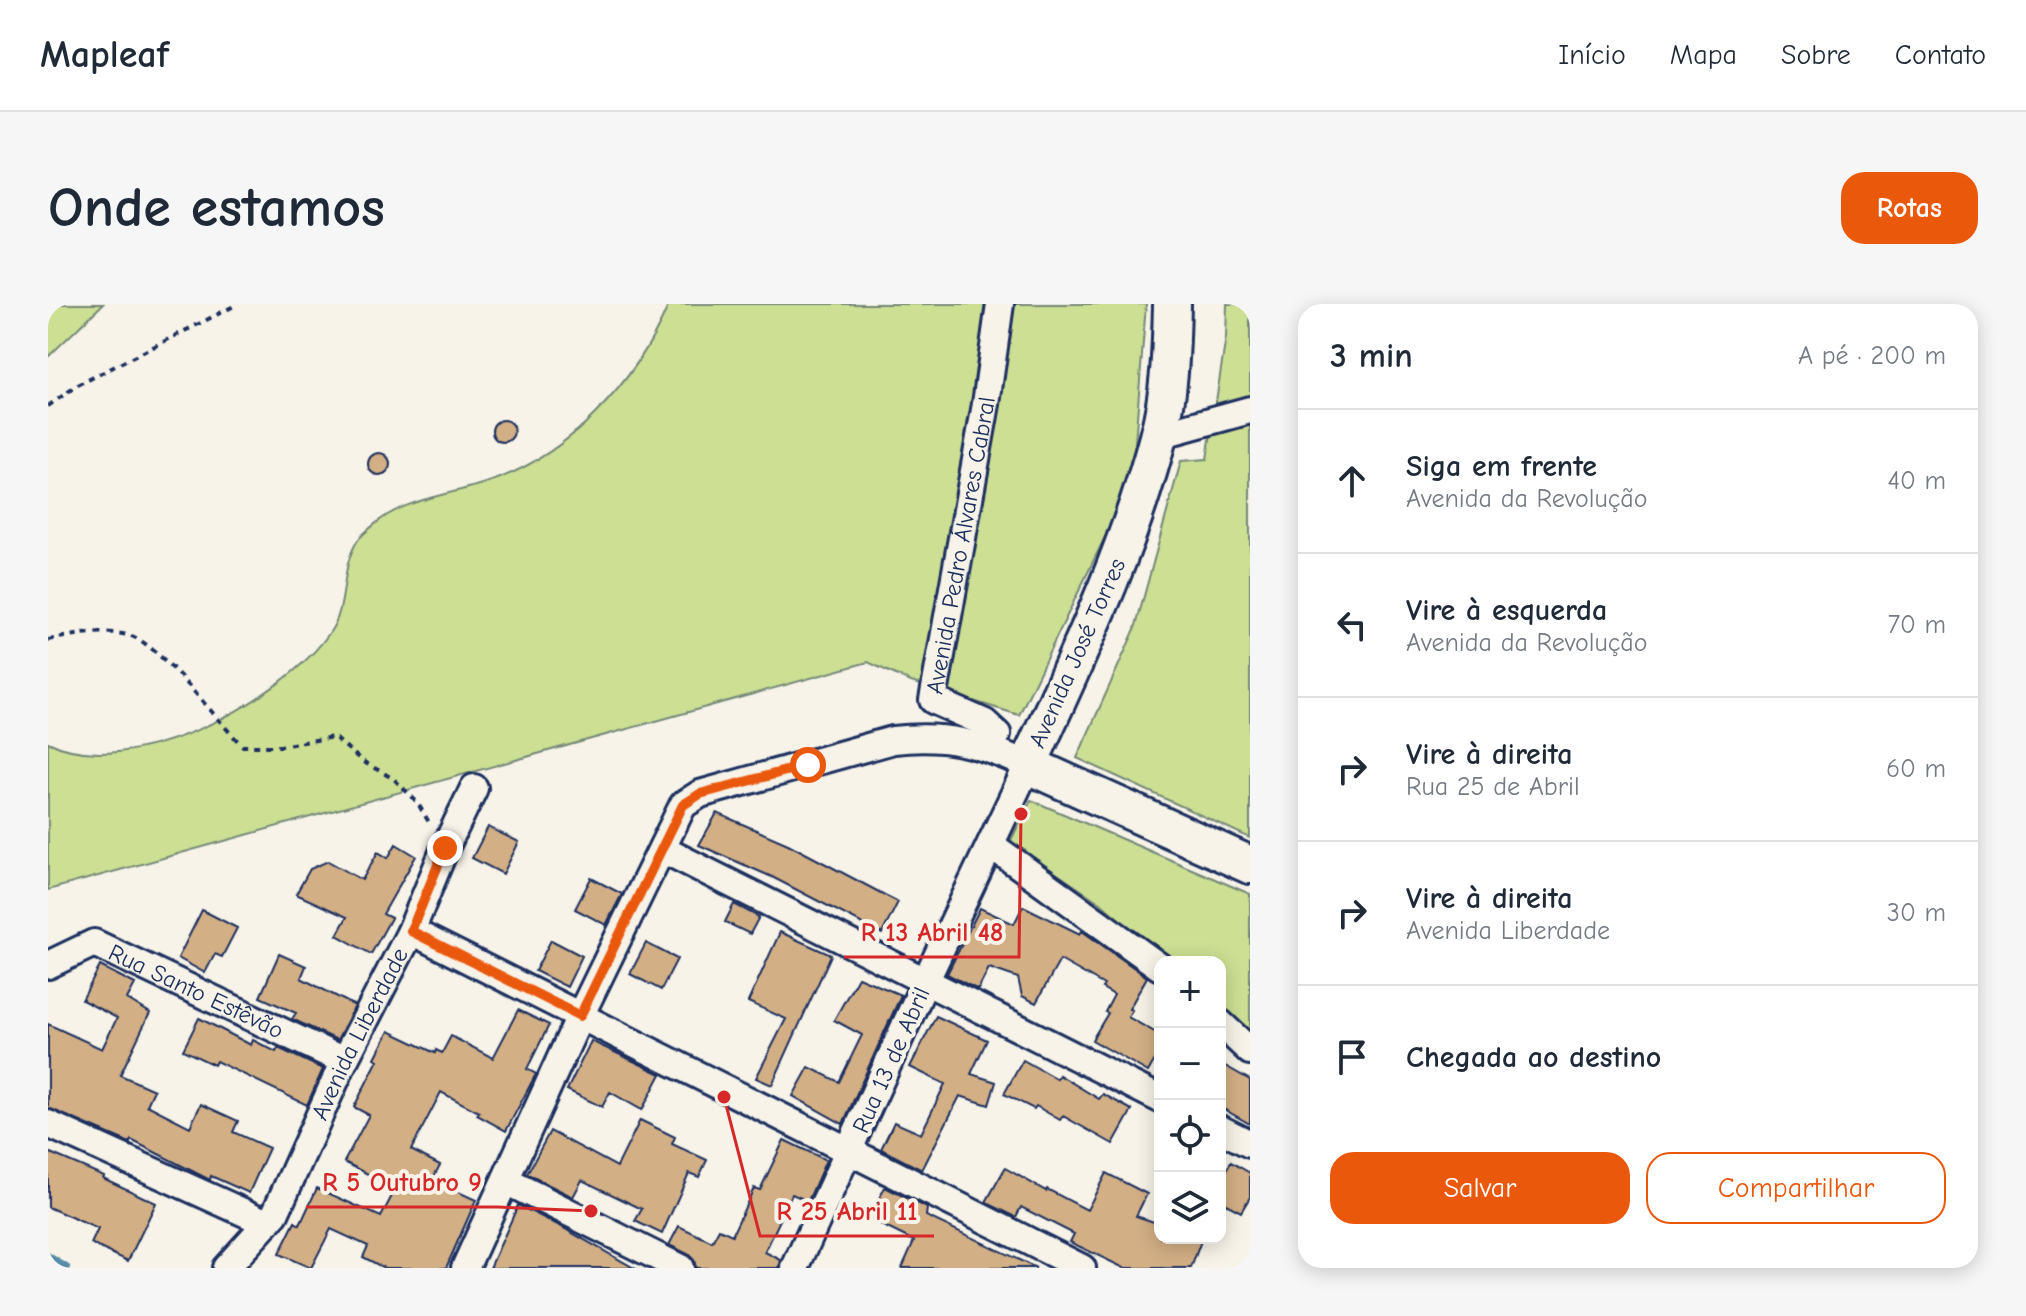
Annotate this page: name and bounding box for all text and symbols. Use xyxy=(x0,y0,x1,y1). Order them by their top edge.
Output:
text: Mapleaf xyxy=(40,33,169,77)
text: Início xyxy=(1558,39,1626,71)
text: Mapa xyxy=(1670,39,1737,71)
text: Sobre xyxy=(1781,39,1851,71)
text: Contato xyxy=(1895,39,1986,71)
button: Rotas xyxy=(1841,172,1978,244)
text: Onde estamos xyxy=(48,176,385,240)
text: 3 min xyxy=(1330,336,1413,376)
text: A pé · 200 m xyxy=(1798,341,1946,371)
street label: Avenida Pedro Álvares Cabral xyxy=(920,395,1001,696)
text: Siga em frente xyxy=(1406,449,1597,484)
icon: ahead xyxy=(1330,459,1374,503)
text: 40 m xyxy=(1887,466,1946,496)
text: Avenida da Revolução xyxy=(1406,484,1648,514)
street label: Avenida José Torres xyxy=(1023,554,1131,752)
text: Vire à esquerda xyxy=(1406,593,1607,628)
icon: left xyxy=(1330,603,1374,647)
text: 70 m xyxy=(1888,610,1946,640)
text: Avenida da Revolução xyxy=(1406,628,1648,658)
text: Vire à direita xyxy=(1406,737,1572,772)
route start xyxy=(790,747,826,783)
icon: right xyxy=(1330,747,1374,791)
text: 60 m xyxy=(1886,754,1946,784)
text: Rua 25 de Abril xyxy=(1406,772,1580,802)
route end xyxy=(427,830,463,866)
text: Vire à direita xyxy=(1406,881,1572,916)
icon: right xyxy=(1330,891,1374,935)
text: 30 m xyxy=(1887,898,1946,928)
callout: R 13 Abril 48 xyxy=(844,907,1019,957)
text: Avenida Liberdade xyxy=(1406,916,1610,946)
text: R 13 Abril 48 xyxy=(861,918,1003,948)
street label: Rua Santo Estêvão xyxy=(104,938,288,1044)
street label: Avenida Liberdade xyxy=(305,943,414,1124)
map controls xyxy=(1154,956,1226,1244)
button: + xyxy=(1154,956,1226,1028)
street label: Rua 13 de Abril xyxy=(846,983,936,1137)
button: − xyxy=(1154,1028,1226,1100)
icon: arrive xyxy=(1330,1035,1374,1079)
text: Chegada ao destino xyxy=(1406,1040,1661,1075)
button: locate xyxy=(1154,1100,1226,1172)
button: Salvar xyxy=(1330,1152,1630,1224)
button: Compartilhar xyxy=(1646,1152,1946,1224)
callout: R 5 Outubro 9 xyxy=(306,1157,497,1207)
text: R 5 Outubro 9 xyxy=(322,1168,482,1198)
button: layers xyxy=(1154,1172,1226,1244)
callout: R 25 Abril 11 xyxy=(760,1186,934,1236)
text: R 25 Abril 11 xyxy=(776,1197,918,1227)

